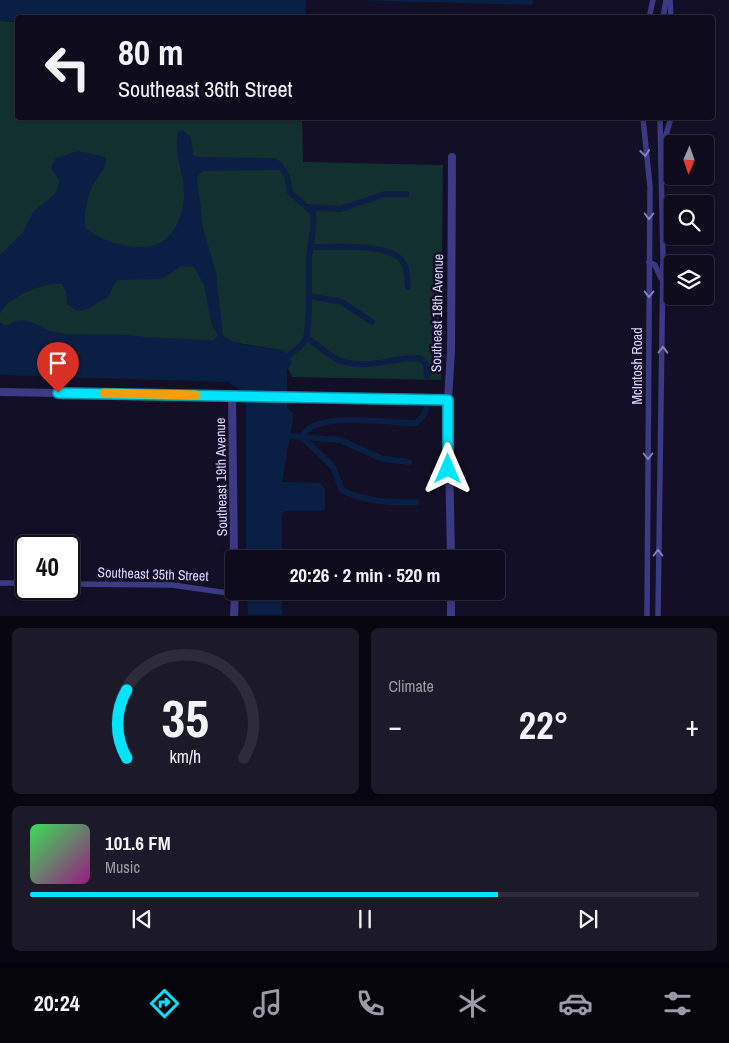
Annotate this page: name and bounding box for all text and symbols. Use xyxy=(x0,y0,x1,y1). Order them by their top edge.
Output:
text: 80 m xyxy=(118,29,183,76)
icon: left xyxy=(35,35,100,100)
text: Southeast 36th Street xyxy=(118,74,293,104)
north arrow xyxy=(664,135,714,185)
map controls xyxy=(664,135,714,305)
one-way arrow xyxy=(639,149,650,157)
button: search xyxy=(664,195,714,245)
one-way arrow xyxy=(644,212,655,220)
street label: Southeast 18th Avenue xyxy=(427,254,447,372)
button: layers xyxy=(664,255,714,305)
one-way arrow xyxy=(644,290,654,298)
street label: McIntosh Road xyxy=(628,327,646,405)
pin xyxy=(37,342,79,393)
one-way arrow xyxy=(658,346,668,354)
icon: arrive xyxy=(44,349,72,377)
street label: Southeast 19th Avenue xyxy=(211,418,231,536)
position arrow xyxy=(421,442,473,494)
one-way arrow xyxy=(643,453,653,461)
speed limit sign: 40 xyxy=(15,535,80,600)
one-way arrow xyxy=(653,549,663,557)
text: 20:26 · 2 min · 520 m xyxy=(290,562,440,588)
street label: Southeast 35th Street xyxy=(97,563,209,585)
text: Climate xyxy=(389,675,434,697)
text: 35 xyxy=(162,683,209,753)
text: 22° xyxy=(519,700,569,751)
text: − xyxy=(389,707,402,745)
text: + xyxy=(686,707,699,745)
text: km/h xyxy=(169,745,201,769)
text: 101.6 FM xyxy=(105,830,171,856)
text: Music xyxy=(105,856,140,878)
icon: previous xyxy=(128,905,156,933)
icon: pause xyxy=(351,905,379,933)
icon: next xyxy=(574,905,602,933)
icon: directions xyxy=(147,986,182,1021)
icon: music xyxy=(250,986,285,1021)
icon: phone xyxy=(353,986,388,1021)
icon: climate xyxy=(455,986,490,1021)
icon: car xyxy=(558,986,593,1021)
icon: filters xyxy=(660,986,695,1021)
text: 20:24 xyxy=(34,988,80,1018)

